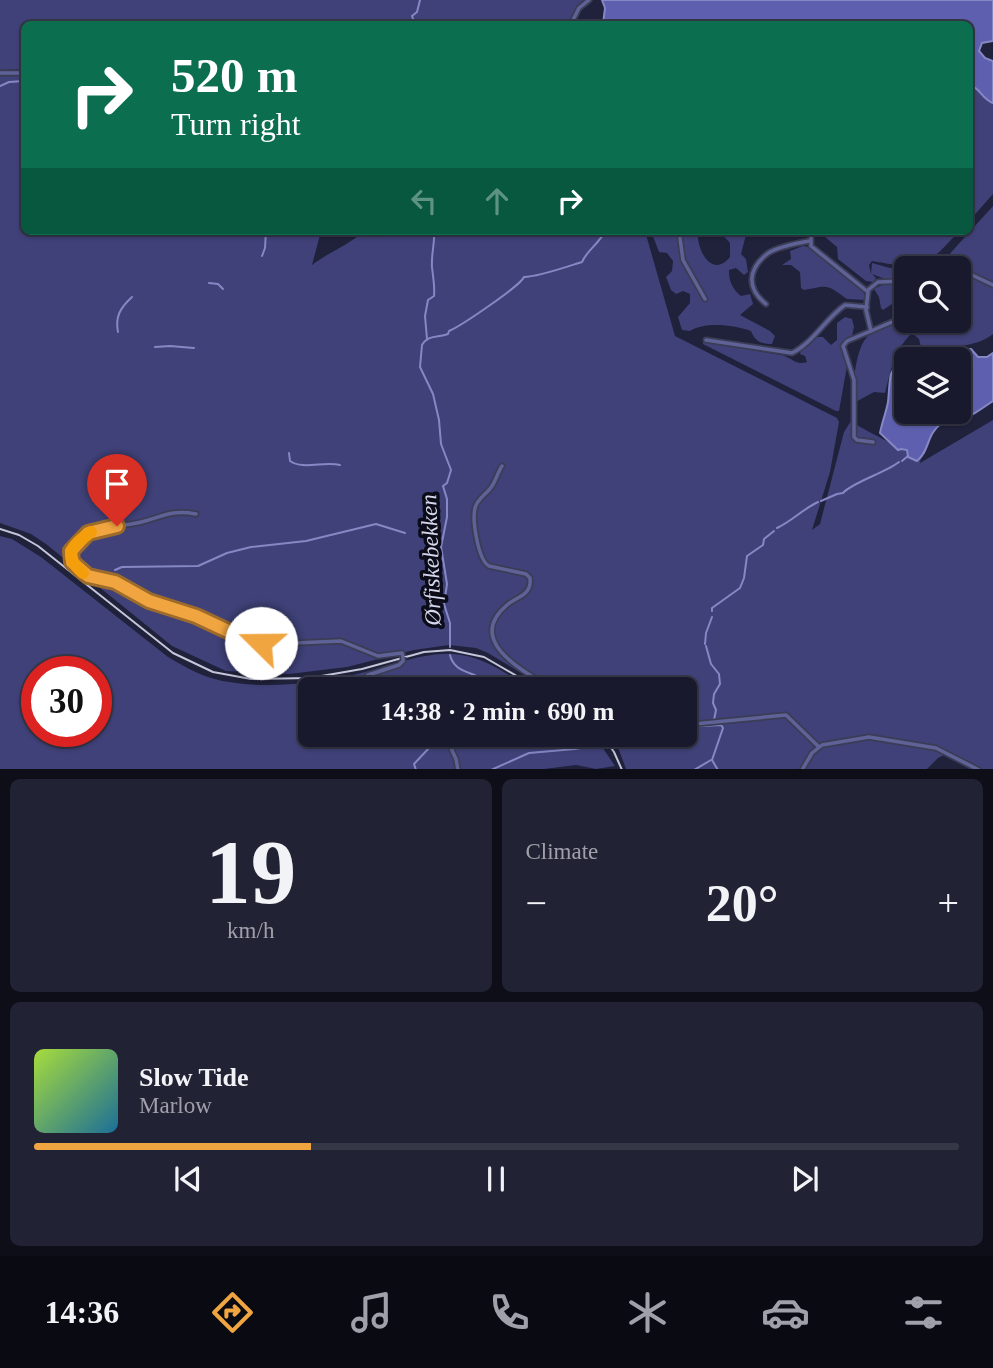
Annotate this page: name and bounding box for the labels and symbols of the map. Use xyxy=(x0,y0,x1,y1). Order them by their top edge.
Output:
pin xyxy=(87,454,147,526)
water label: Ørfiskebekken xyxy=(416,494,446,627)
position arrow xyxy=(224,606,298,680)
speed limit sign: 30 xyxy=(21,656,112,747)

